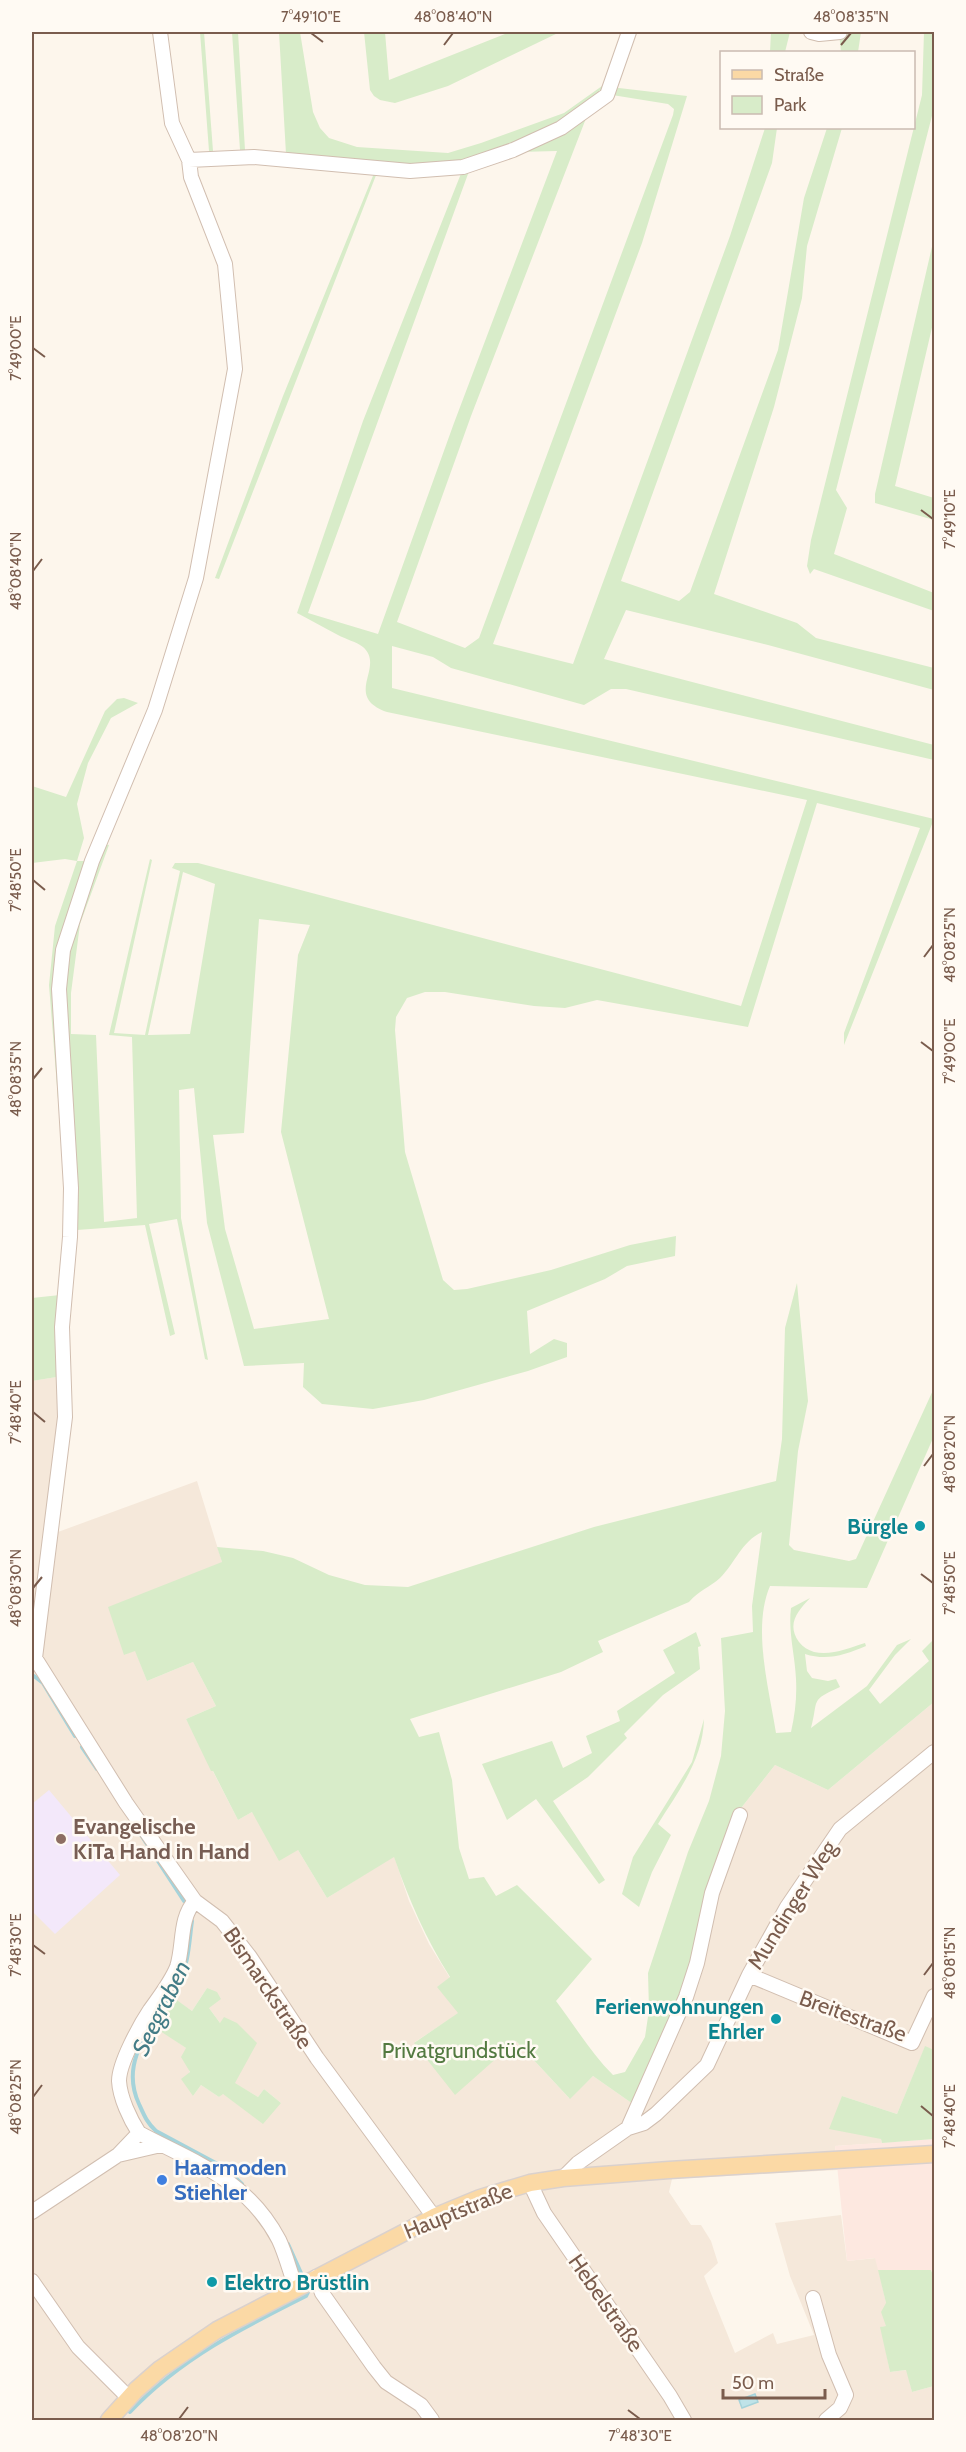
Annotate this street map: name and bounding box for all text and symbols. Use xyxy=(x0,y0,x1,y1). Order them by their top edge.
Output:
text: 7°49'10"E xyxy=(281,8,341,26)
text: 48°08'40"N xyxy=(414,8,492,26)
text: 48°08'35"N xyxy=(813,8,889,26)
legend xyxy=(720,51,915,129)
text: Straße xyxy=(774,64,824,86)
text: Park xyxy=(774,94,807,116)
text: 7°49'00"E xyxy=(7,315,25,381)
text: 7°49'10"E xyxy=(941,489,959,549)
text: 48°08'40"N xyxy=(7,532,25,610)
text: 7°48'50"E xyxy=(7,848,25,912)
text: 48°08'25"N xyxy=(941,907,959,983)
text: 7°49'00"E xyxy=(941,1018,959,1084)
text: 48°08'35"N xyxy=(7,1041,25,1117)
text: 7°48'40"E xyxy=(7,1380,25,1444)
text: 48°08'20"N xyxy=(941,1415,959,1493)
place label: Bürgle xyxy=(847,1513,908,1540)
marker: Bürgle xyxy=(913,1519,927,1533)
text: 48°08'30"N xyxy=(7,1549,25,1627)
text: 7°48'50"E xyxy=(941,1551,959,1615)
place label: Evangelische KiTa Hand in Hand xyxy=(73,1813,250,1865)
marker: Evangelische KiTa Hand in Hand xyxy=(54,1832,68,1846)
street label: Mundinger Weg xyxy=(742,1835,843,1974)
text: 7°48'30"E xyxy=(7,1913,25,1977)
street label: Bismarckstraße xyxy=(217,1922,319,2054)
text: 48°08'15"N xyxy=(941,1927,959,1999)
water label: Seegraben xyxy=(126,1956,196,2060)
street label: Breitestraße xyxy=(796,1984,910,2048)
place label: Ferienwohnungen Ehrler xyxy=(595,1993,765,2045)
marker: Ferienwohnungen Ehrler xyxy=(769,2012,783,2026)
park label: Privatgrundstück xyxy=(382,2037,536,2064)
text: 48°08'25"N xyxy=(7,2059,25,2135)
text: 7°48'40"E xyxy=(941,2084,959,2148)
place label: Haarmoden Stiehler xyxy=(174,2154,287,2206)
marker: Haarmoden Stiehler xyxy=(155,2173,169,2187)
street label: Hauptstraße xyxy=(400,2177,516,2245)
street label: Hebelstraße xyxy=(563,2249,649,2357)
place label: Elektro Brüstlin xyxy=(224,2269,369,2296)
marker: Elektro Brüstlin xyxy=(205,2275,219,2289)
scale bar xyxy=(723,2362,825,2400)
text: 50 m xyxy=(732,2372,774,2394)
text: 48°08'20"N xyxy=(140,2427,218,2445)
text: 7°48'30"E xyxy=(608,2427,672,2445)

